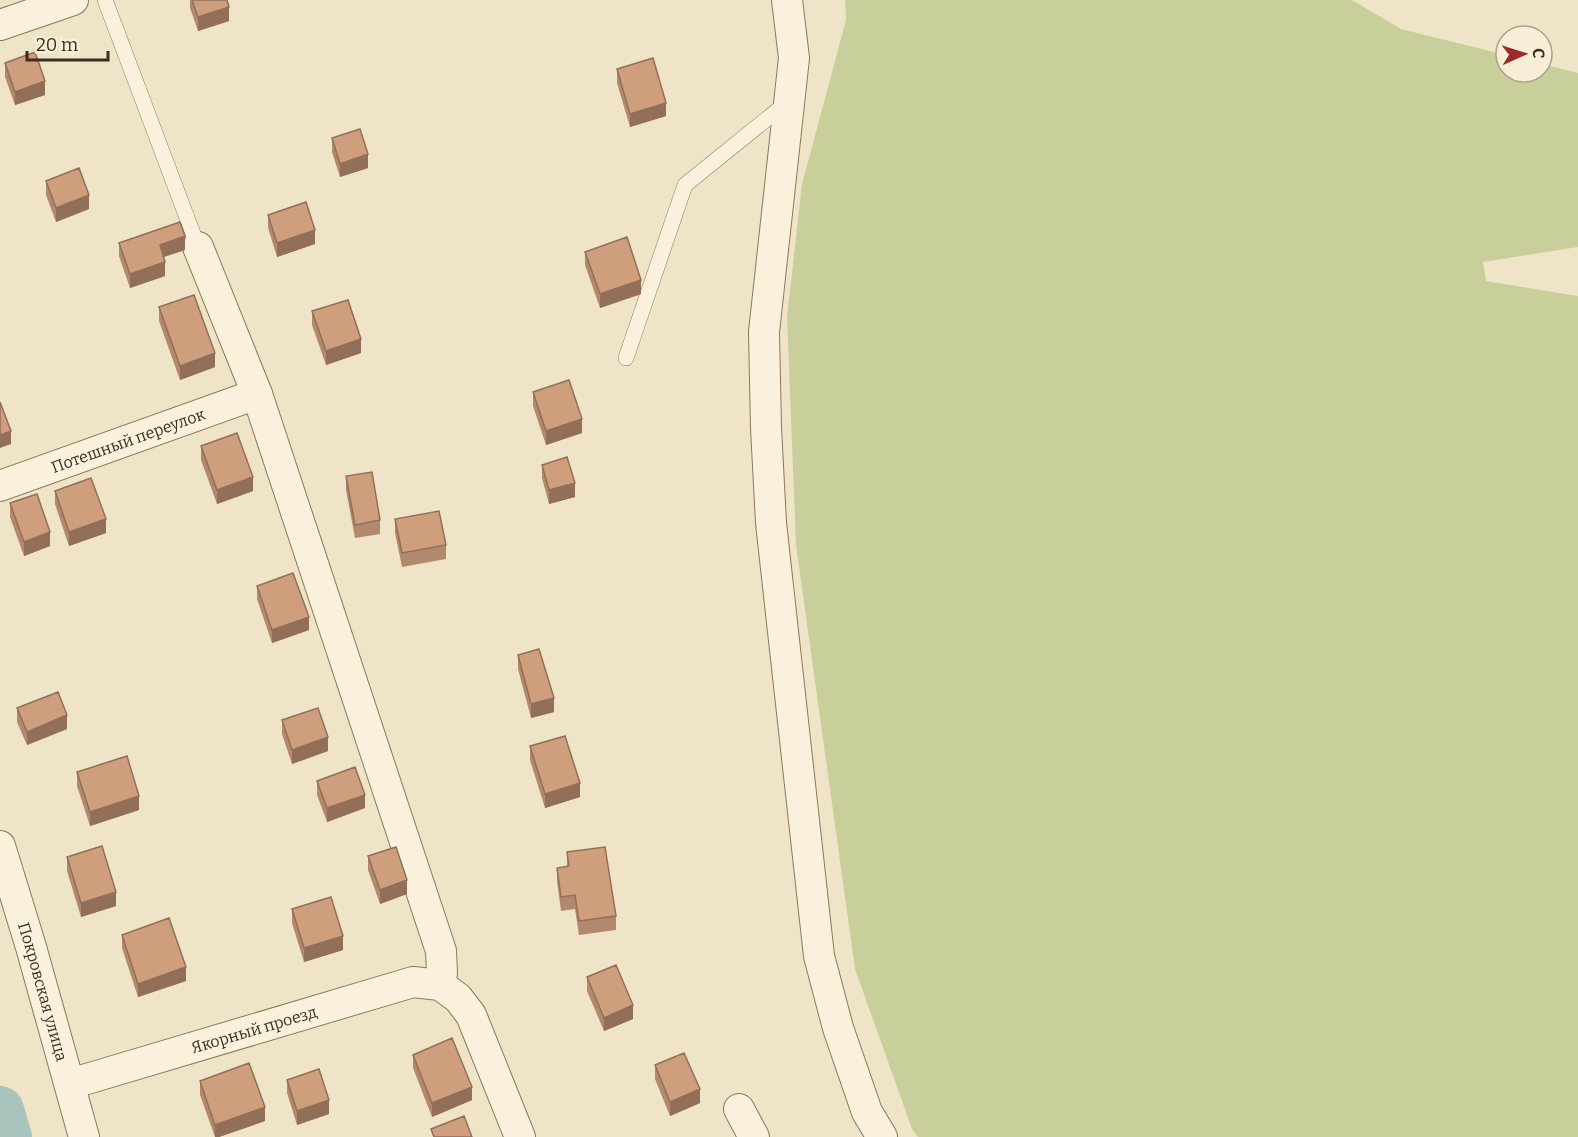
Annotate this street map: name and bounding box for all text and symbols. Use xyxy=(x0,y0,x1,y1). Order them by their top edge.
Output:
scale bar xyxy=(27,24,108,62)
north arrow xyxy=(1494,24,1554,84)
text: 20 m xyxy=(36,34,78,56)
text: С xyxy=(1529,48,1548,59)
street label: Потешный переулок xyxy=(49,404,208,477)
street label: Покровская улица xyxy=(14,920,71,1064)
street label: Якорный проезд xyxy=(189,1002,320,1057)

